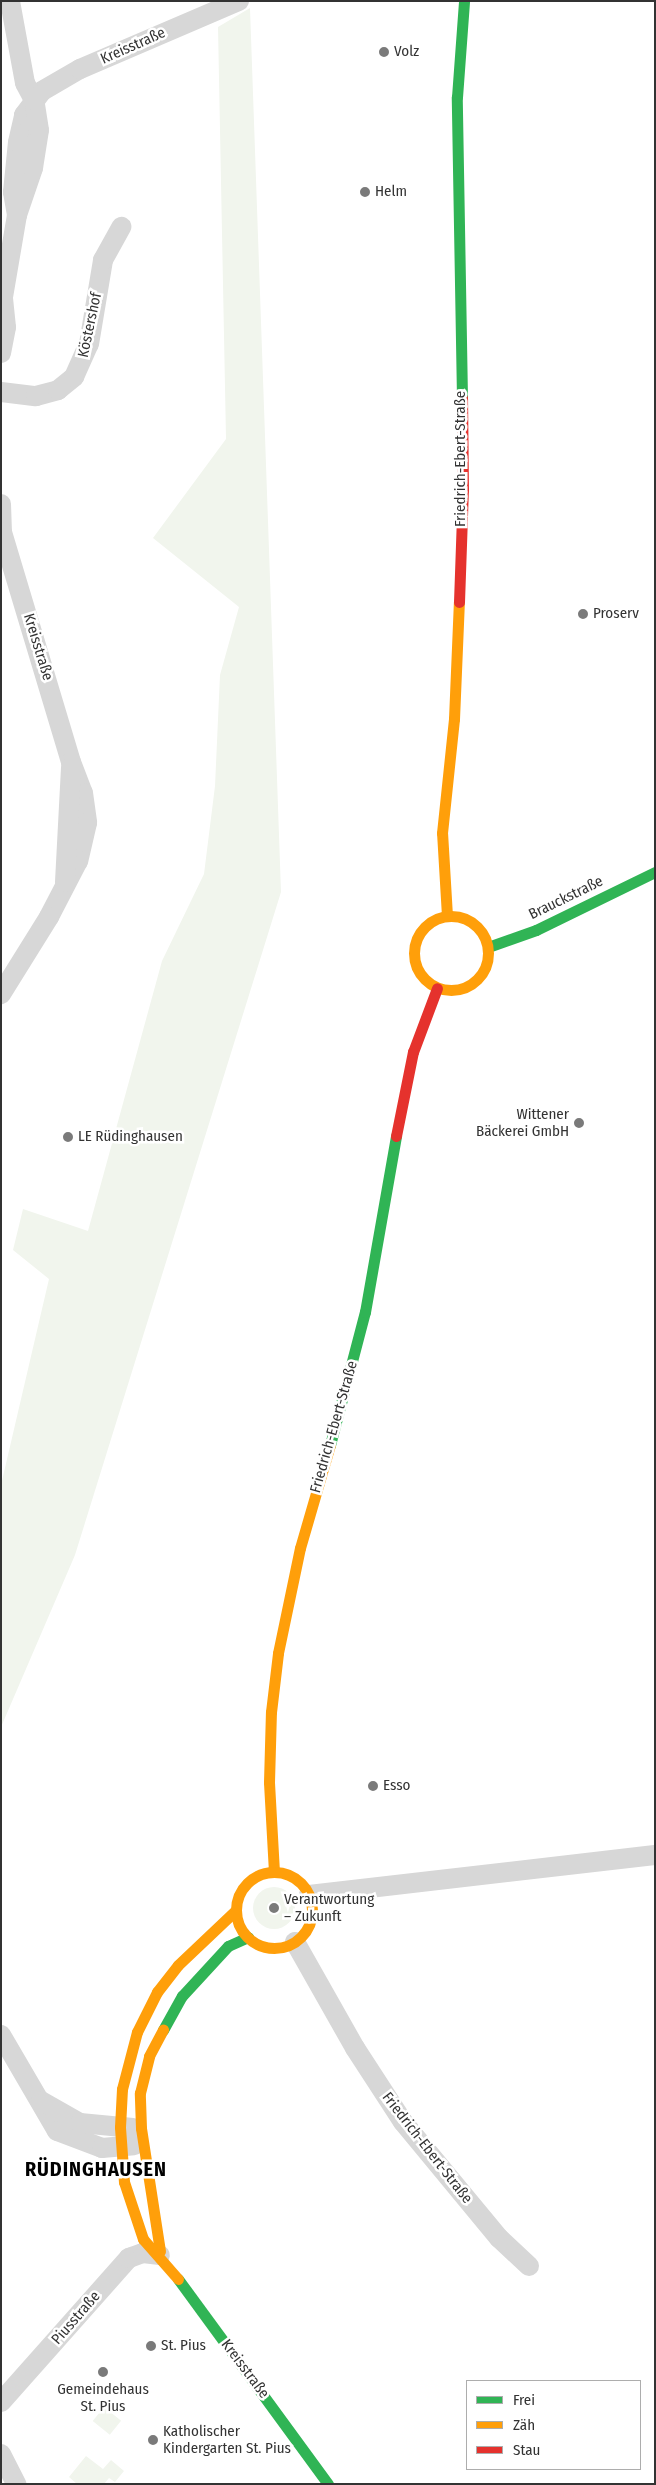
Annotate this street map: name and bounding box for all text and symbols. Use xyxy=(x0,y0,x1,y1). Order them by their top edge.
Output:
street label: Kreisstraße xyxy=(98,24,168,68)
place label: Volz xyxy=(394,43,419,61)
marker: Volz xyxy=(378,46,390,58)
place label: Helm xyxy=(375,183,407,201)
marker: Helm xyxy=(359,186,371,198)
street label: Köstershof xyxy=(74,291,106,359)
street label: Friedrich-Ebert-Straße xyxy=(452,391,470,527)
place label: Proserv xyxy=(593,605,639,623)
marker: Proserv xyxy=(577,608,589,620)
street label: Kreisstraße xyxy=(19,611,57,683)
street label: Brauckstraße xyxy=(526,872,606,924)
place label: Wittener Bäckerei GmbH xyxy=(476,1105,569,1140)
marker: Wittener Bäckerei GmbH xyxy=(573,1117,585,1129)
place label: LE Rüdinghausen xyxy=(78,1128,183,1146)
marker: LE Rüdinghausen xyxy=(62,1131,74,1143)
street label: Friedrich-Ebert-Straße xyxy=(307,1359,361,1495)
place label: Esso xyxy=(383,1777,411,1795)
marker: Esso xyxy=(367,1780,379,1792)
place label: Verantwortung – Zukunft xyxy=(284,1890,374,1925)
marker: Verantwortung – Zukunft xyxy=(268,1902,280,1914)
street label: Friedrich-Ebert-Straße xyxy=(378,2089,476,2207)
district label: RÜDINGHAUSEN xyxy=(23,2157,169,2181)
street label: Piusstraße xyxy=(48,2288,104,2348)
street label: Kreisstraße xyxy=(217,2336,273,2402)
place label: St. Pius xyxy=(161,2337,206,2355)
marker: St. Pius xyxy=(145,2340,157,2352)
marker: Gemeindehaus St. Pius xyxy=(97,2366,109,2378)
place label: Gemeindehaus St. Pius xyxy=(57,2380,149,2415)
legend xyxy=(466,2380,641,2470)
text: Frei xyxy=(513,2391,535,2409)
text: Zäh xyxy=(513,2416,535,2434)
place label: Katholischer Kindergarten St. Pius xyxy=(163,2422,291,2457)
marker: Katholischer Kindergarten St. Pius xyxy=(147,2434,159,2446)
text: Stau xyxy=(513,2441,540,2459)

